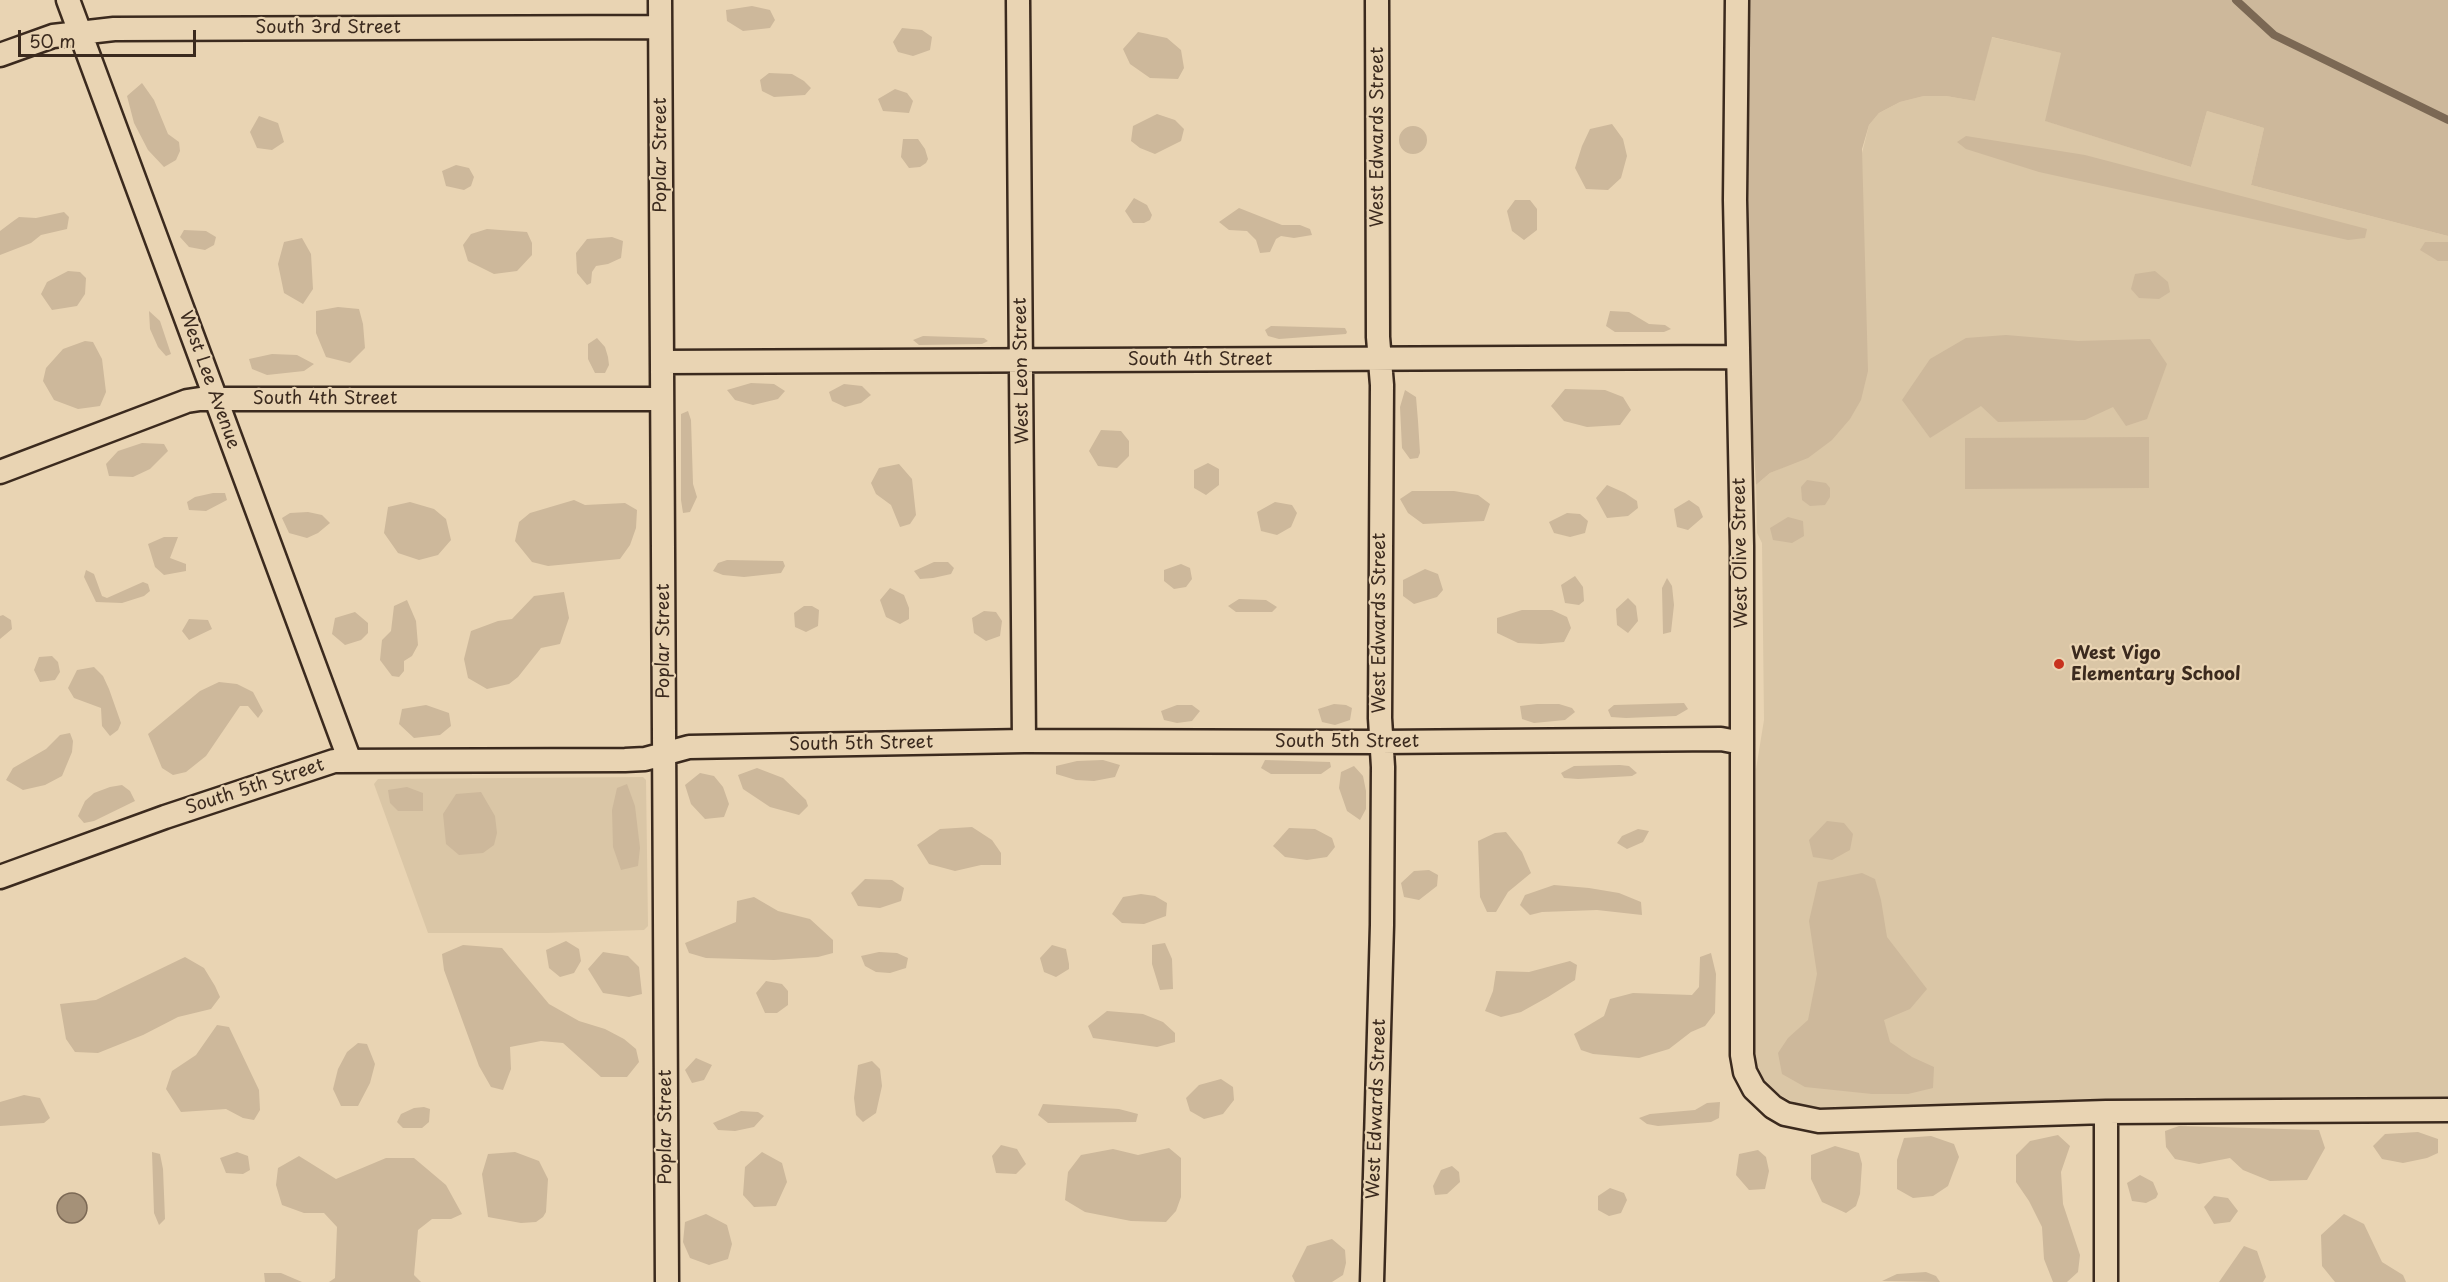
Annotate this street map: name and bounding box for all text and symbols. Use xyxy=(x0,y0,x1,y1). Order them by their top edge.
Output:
street label: South 3rd Street xyxy=(255,17,401,39)
scale bar xyxy=(21,18,200,56)
text: 50 m xyxy=(29,27,76,54)
street label: West Edwards Street xyxy=(1367,47,1389,227)
street label: Poplar Street xyxy=(650,97,672,213)
street label: West Leon Street xyxy=(1010,297,1034,445)
street label: West Lee Avenue xyxy=(174,308,244,452)
street label: South 4th Street xyxy=(1128,349,1272,371)
street label: South 4th Street xyxy=(253,388,397,410)
street label: West Olive Street xyxy=(1729,478,1753,628)
street label: West Edwards Street xyxy=(1369,533,1391,713)
street label: Poplar Street xyxy=(653,583,675,699)
place label: West Vigo Elementary School xyxy=(2071,643,2241,686)
marker: West Vigo Elementary School xyxy=(2052,657,2066,671)
street label: South 5th Street xyxy=(1275,731,1419,753)
street label: South 5th Street xyxy=(789,732,933,756)
street label: South 5th Street xyxy=(183,754,327,820)
street label: West Edwards Street xyxy=(1363,1018,1391,1200)
street label: Poplar Street xyxy=(655,1069,677,1185)

